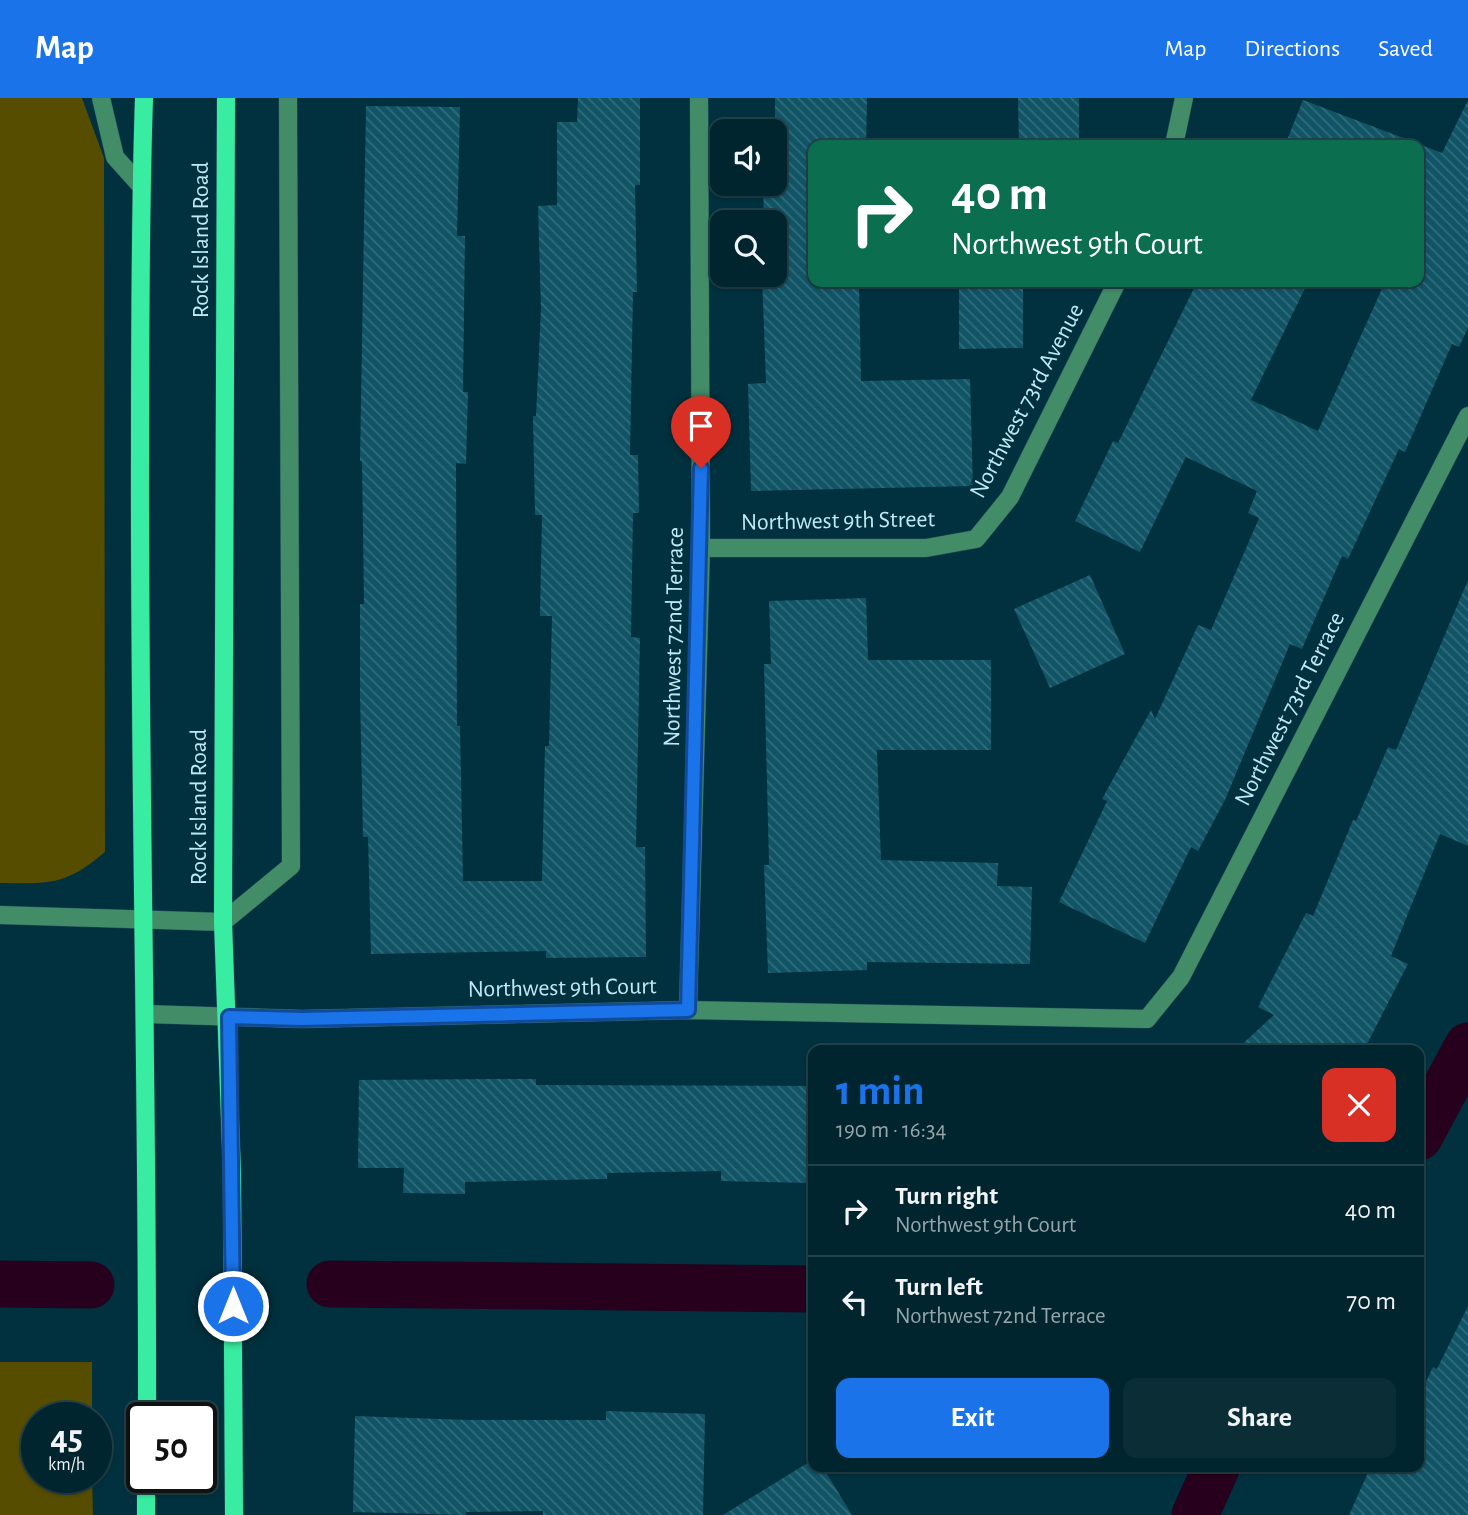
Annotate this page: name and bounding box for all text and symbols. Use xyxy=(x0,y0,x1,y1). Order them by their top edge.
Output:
text: Map xyxy=(35,32,94,65)
text: Map xyxy=(1164,37,1206,61)
text: Directions xyxy=(1244,37,1340,61)
text: Saved xyxy=(1378,37,1433,61)
map controls xyxy=(710,119,787,287)
button: sound xyxy=(710,119,787,196)
street label: Rock Island Road xyxy=(189,162,213,318)
icon: right xyxy=(836,168,927,259)
text: 40 m xyxy=(951,170,1048,219)
button: search xyxy=(710,210,787,287)
text: Northwest 9th Court xyxy=(951,228,1203,260)
street label: Northwest 73rd Avenue xyxy=(966,300,1088,502)
pin xyxy=(671,396,731,468)
icon: arrive xyxy=(682,407,720,445)
street label: Northwest 9th Street xyxy=(741,507,936,535)
street label: Northwest 72nd Terrace xyxy=(660,527,688,747)
street label: Northwest 73rd Terrace xyxy=(1231,608,1349,810)
street label: Rock Island Road xyxy=(187,729,211,885)
street label: Northwest 9th Court xyxy=(467,974,657,1002)
button: close xyxy=(1322,1068,1396,1142)
text: 1 min xyxy=(836,1070,925,1112)
text: 190 m · 16:34 xyxy=(836,1119,946,1142)
text: Turn right xyxy=(895,1183,998,1209)
icon: right xyxy=(836,1192,874,1230)
text: 40 m xyxy=(1345,1197,1396,1223)
text: Northwest 9th Court xyxy=(895,1214,1076,1237)
position arrow xyxy=(196,1269,270,1343)
text: Turn left xyxy=(895,1274,983,1300)
icon: left xyxy=(836,1283,874,1321)
text: 70 m xyxy=(1346,1288,1396,1314)
text: Northwest 72nd Terrace xyxy=(895,1305,1106,1328)
button: Exit xyxy=(836,1378,1109,1458)
button: Share xyxy=(1123,1378,1396,1458)
speed limit sign: 50 xyxy=(126,1402,217,1493)
text: 45 xyxy=(50,1421,83,1456)
text: km/h xyxy=(48,1456,85,1474)

